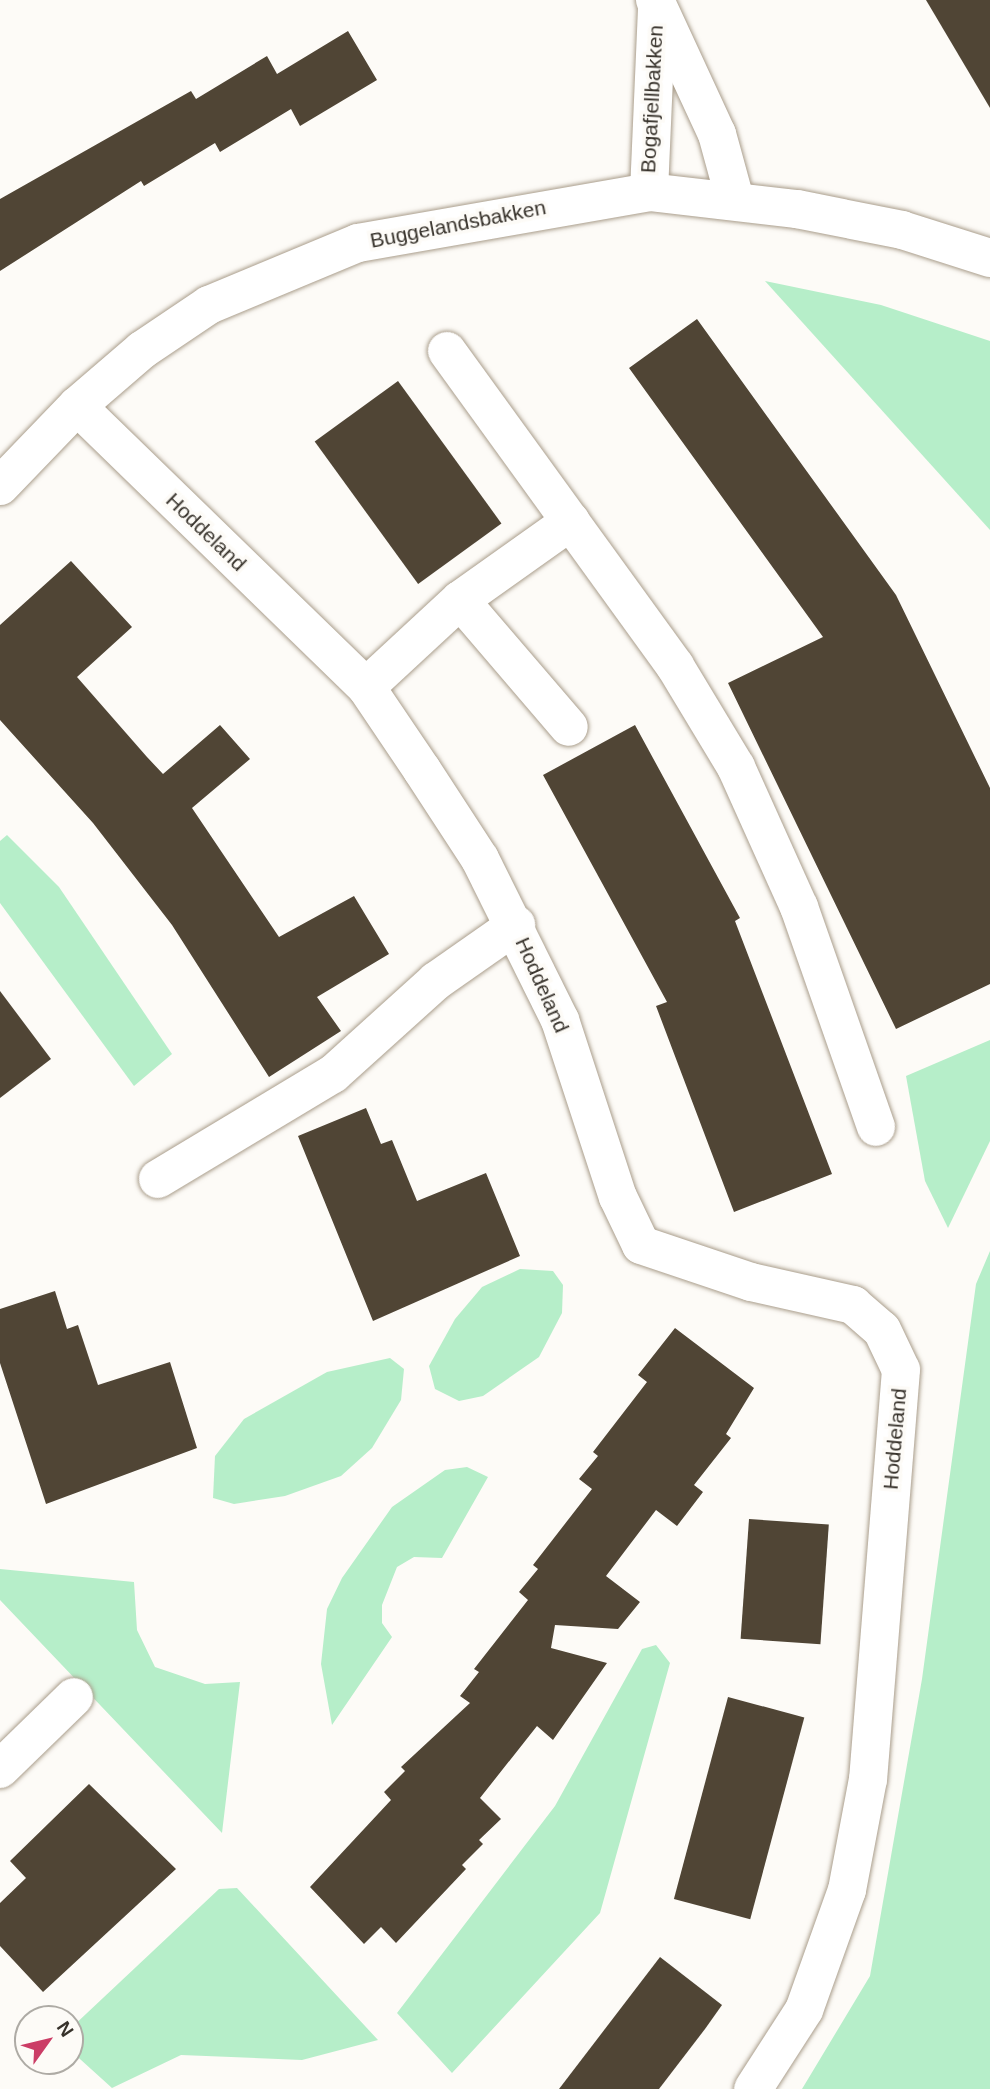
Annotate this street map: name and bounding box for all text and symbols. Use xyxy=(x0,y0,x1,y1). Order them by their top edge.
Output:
street label: Bogafjellbakken xyxy=(636,24,668,174)
street label: Buggelandsbakken xyxy=(368,195,548,253)
street label: Hoddeland xyxy=(161,488,251,576)
street label: Hoddeland xyxy=(510,933,574,1037)
street label: Hoddeland xyxy=(878,1387,912,1491)
north arrow xyxy=(14,2005,84,2075)
text: N xyxy=(53,2018,78,2041)

